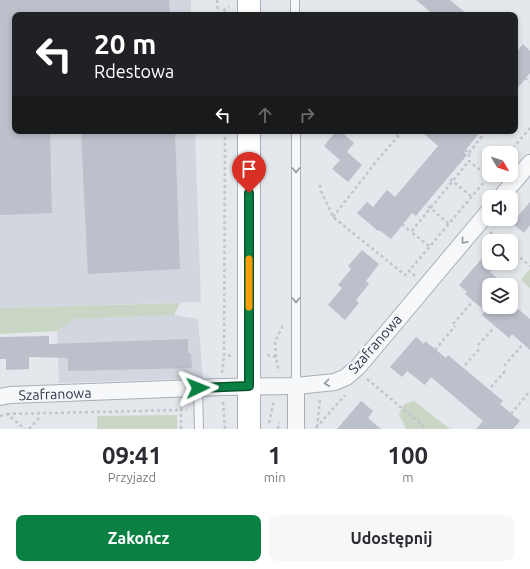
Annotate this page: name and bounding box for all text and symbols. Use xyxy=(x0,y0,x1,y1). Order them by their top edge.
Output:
icon: left xyxy=(28,28,80,80)
text: 20 m xyxy=(94,28,156,59)
text: Rdestowa xyxy=(94,61,174,81)
icon: left xyxy=(212,104,234,126)
icon: ahead xyxy=(254,104,276,126)
icon: right xyxy=(296,104,318,126)
north arrow xyxy=(482,146,518,182)
map controls xyxy=(482,146,518,314)
pin xyxy=(232,152,266,193)
icon: arrive xyxy=(238,158,260,180)
one-way arrow xyxy=(292,167,300,173)
button: sound xyxy=(482,190,518,226)
button: search xyxy=(482,234,518,270)
one-way arrow xyxy=(461,236,468,243)
button: layers xyxy=(482,278,518,314)
one-way arrow xyxy=(292,297,300,303)
street label: Szafranowa xyxy=(345,311,405,377)
position arrow xyxy=(177,367,219,409)
one-way arrow xyxy=(324,378,330,387)
street label: Szafranowa xyxy=(18,385,92,403)
text: 09:41 xyxy=(102,442,162,469)
text: 1 xyxy=(268,442,281,469)
text: 100 xyxy=(388,442,428,469)
text: Przyjazd xyxy=(108,470,156,484)
text: min xyxy=(264,470,286,484)
text: m xyxy=(402,470,413,484)
button: Zakończ xyxy=(16,515,261,561)
button: Udostępnij xyxy=(269,515,514,561)

